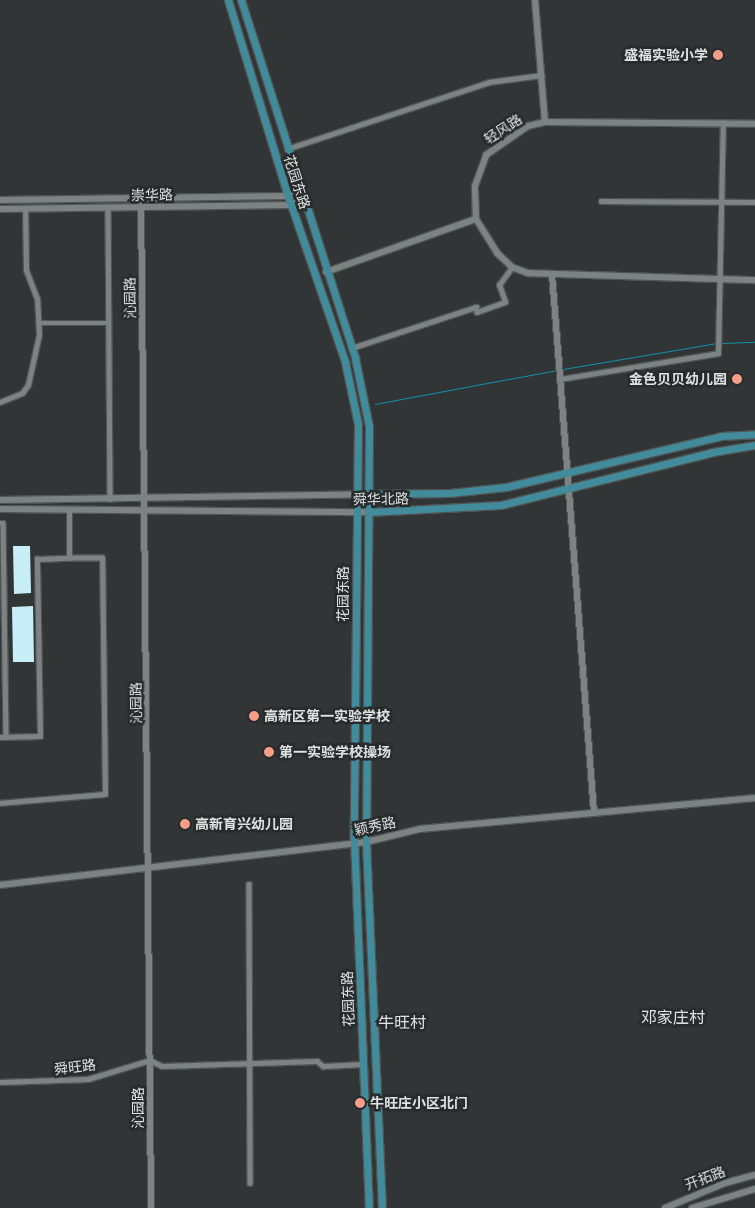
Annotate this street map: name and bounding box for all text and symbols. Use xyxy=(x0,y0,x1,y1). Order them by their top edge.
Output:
place label: 盛福实验小学 xyxy=(624,47,708,63)
marker: 盛福实验小学 xyxy=(712,49,724,61)
street label: 轻风路 xyxy=(481,111,525,147)
street label: 花园东路 xyxy=(280,153,314,211)
street label: 崇华路 xyxy=(131,186,173,204)
street label: 沁园路 xyxy=(121,277,139,319)
place label: 金色贝贝幼儿园 xyxy=(629,371,727,387)
marker: 金色贝贝幼儿园 xyxy=(731,373,743,385)
street label: 舜华北路 xyxy=(353,490,409,508)
street label: 花园东路 xyxy=(335,566,351,622)
street label: 沁园路 xyxy=(127,682,145,724)
place label: 高新区第一实验学校 xyxy=(264,708,390,724)
marker: 高新区第一实验学校 xyxy=(248,710,260,722)
place label: 第一实验学校操场 xyxy=(279,744,391,760)
marker: 第一实验学校操场 xyxy=(263,746,275,758)
street label: 颖秀路 xyxy=(353,813,397,839)
place label: 高新育兴幼儿园 xyxy=(195,816,293,832)
marker: 高新育兴幼儿园 xyxy=(179,818,191,830)
street label: 花园东路 xyxy=(339,971,357,1027)
district label: 邓家庄村 xyxy=(641,1008,705,1028)
district label: 牛旺村 xyxy=(378,1013,426,1033)
street label: 舜旺路 xyxy=(53,1056,97,1078)
street label: 沁园路 xyxy=(130,1087,146,1129)
place label: 牛旺庄小区北门 xyxy=(370,1095,468,1111)
marker: 牛旺庄小区北门 xyxy=(354,1097,366,1109)
street label: 开拓路 xyxy=(682,1163,728,1193)

